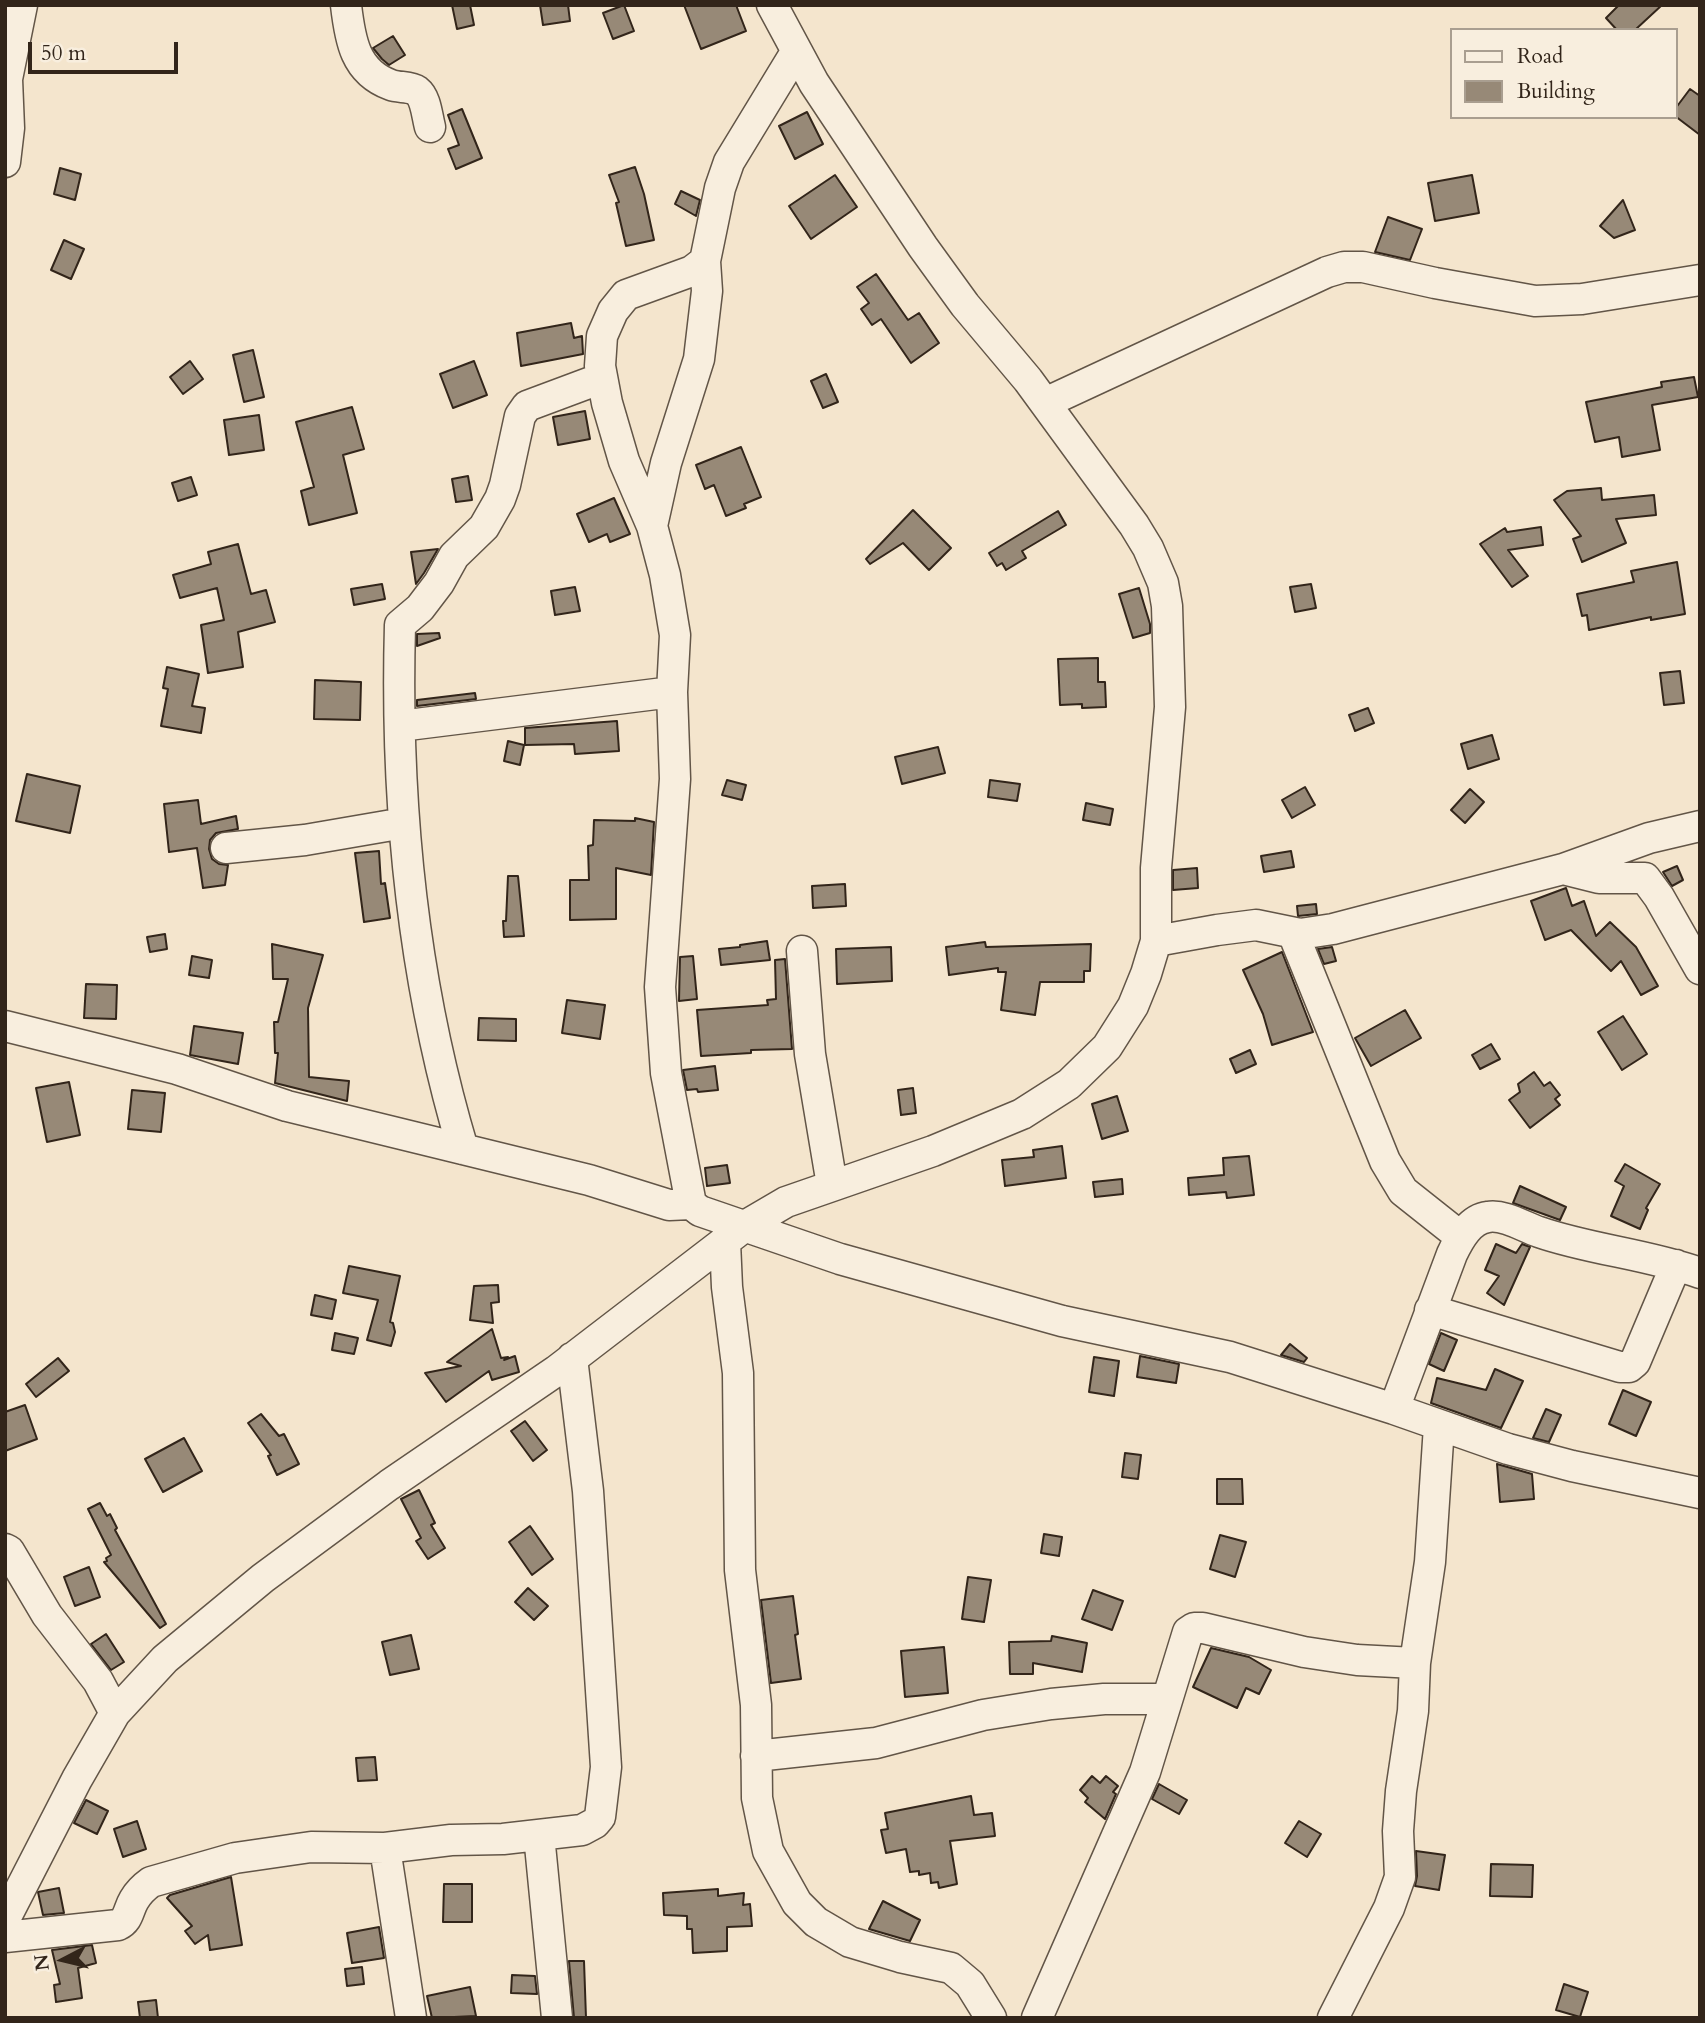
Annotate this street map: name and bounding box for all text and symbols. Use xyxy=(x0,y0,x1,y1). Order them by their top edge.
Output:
scale bar xyxy=(32,28,182,72)
legend xyxy=(1450,28,1677,119)
text: 50 m xyxy=(41,39,86,68)
text: Road xyxy=(1517,42,1563,71)
text: Building xyxy=(1517,77,1595,106)
north arrow xyxy=(28,1925,98,1995)
text: N xyxy=(28,1953,56,1972)

